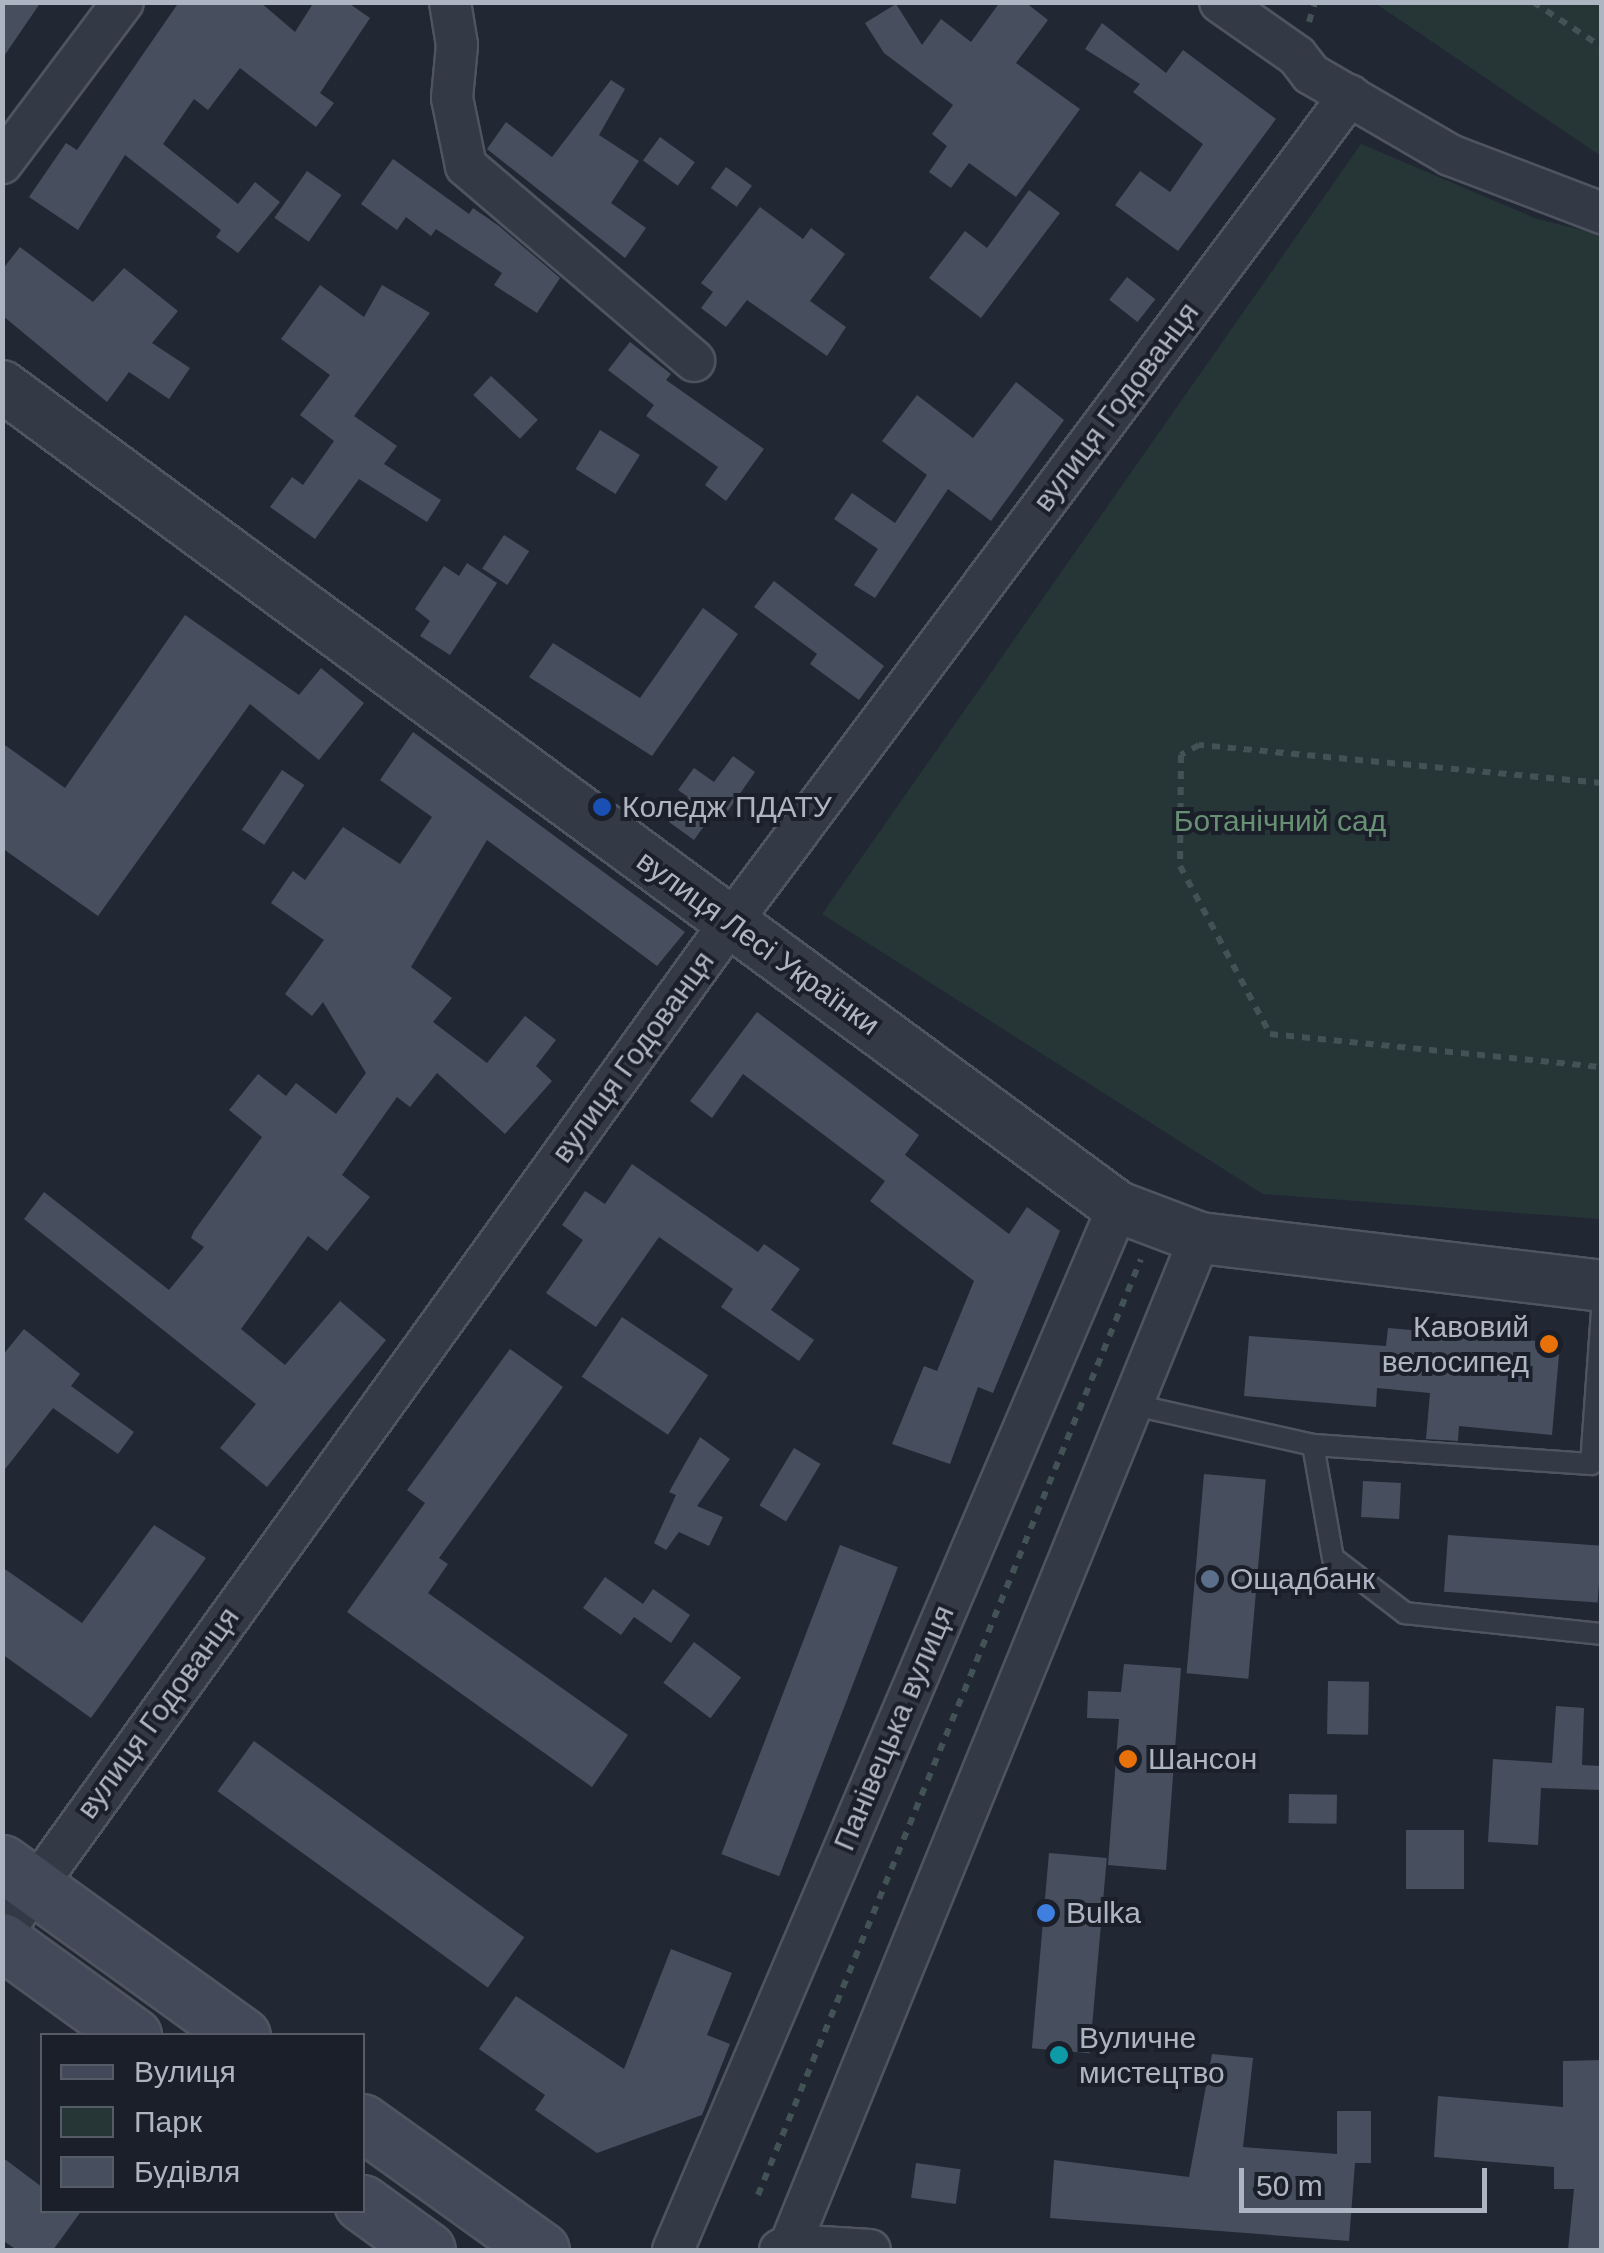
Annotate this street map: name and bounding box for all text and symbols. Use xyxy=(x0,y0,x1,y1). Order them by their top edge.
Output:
street label: вулиця Годованця xyxy=(1026,295,1206,519)
place label: Коледж ПДАТУ xyxy=(622,789,832,825)
marker: Коледж ПДАТУ xyxy=(591,796,613,818)
park label: Ботанічний сад xyxy=(1174,803,1386,839)
street label: вулиця Лесі Українки xyxy=(630,843,886,1043)
street label: вулиця Годованця xyxy=(544,944,722,1170)
place label: Кавовий велосипед xyxy=(1382,1309,1529,1380)
marker: Кавовий велосипед xyxy=(1538,1333,1560,1355)
place label: Ощадбанк xyxy=(1230,1561,1375,1597)
marker: Ощадбанк xyxy=(1199,1568,1221,1590)
street label: вулиця Годованця xyxy=(69,1600,247,1826)
street label: Панівецька вулиця xyxy=(826,1600,962,1856)
place label: Шансон xyxy=(1148,1741,1257,1777)
marker: Шансон xyxy=(1117,1748,1139,1770)
place label: Bulka xyxy=(1066,1895,1141,1931)
marker: Bulka xyxy=(1035,1902,1057,1924)
place label: Вуличне мистецтво xyxy=(1079,2020,1225,2090)
legend xyxy=(40,2033,365,2213)
marker: Вуличне мистецтво xyxy=(1048,2044,1070,2066)
text: Вулиця xyxy=(134,2055,236,2088)
text: Парк xyxy=(134,2105,202,2138)
scale bar xyxy=(1244,2148,1492,2210)
text: Будівля xyxy=(134,2155,240,2188)
text: 50 m xyxy=(1256,2169,1323,2202)

